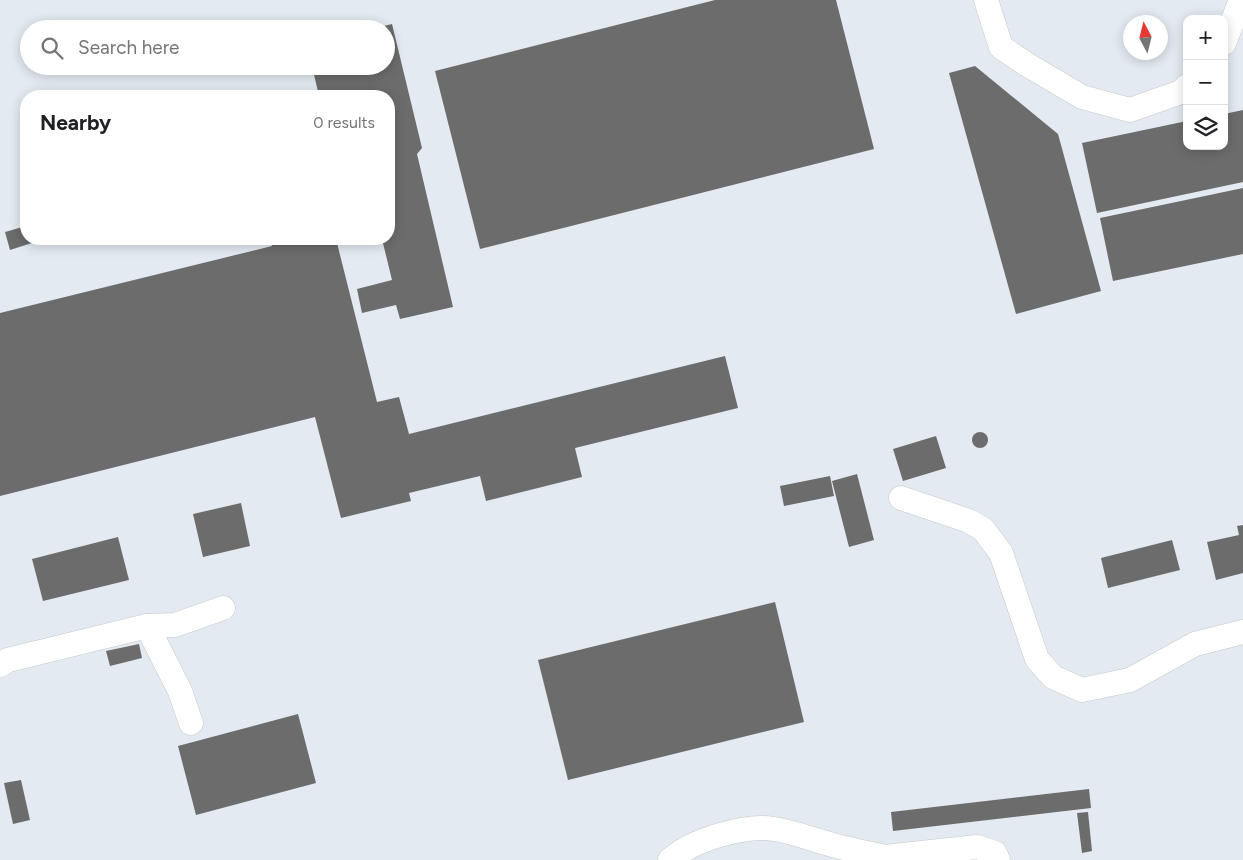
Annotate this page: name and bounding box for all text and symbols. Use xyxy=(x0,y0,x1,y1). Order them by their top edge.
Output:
north arrow xyxy=(1123,15,1168,60)
map controls xyxy=(1183,15,1228,150)
button: + xyxy=(1183,15,1228,60)
search box xyxy=(20,20,395,75)
icon: search xyxy=(38,34,66,62)
text: Search here xyxy=(78,36,180,59)
button: − xyxy=(1183,60,1228,105)
button: layers xyxy=(1183,105,1228,150)
text: Nearby xyxy=(40,110,111,135)
text: 0 results xyxy=(313,113,375,132)

